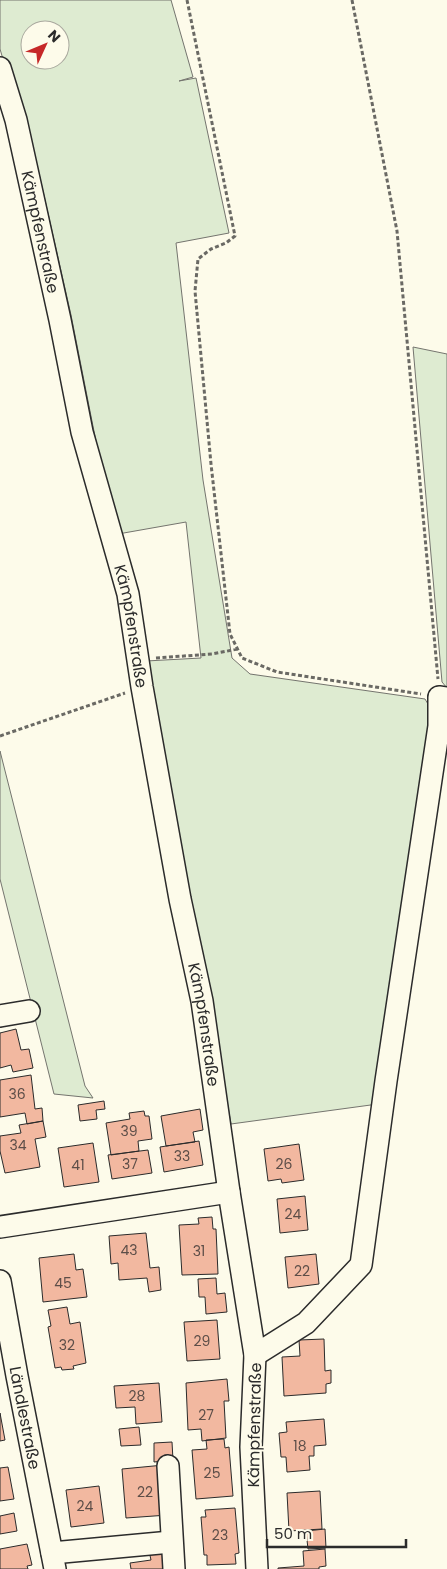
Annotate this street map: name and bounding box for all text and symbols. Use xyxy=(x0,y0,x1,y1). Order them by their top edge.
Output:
north arrow xyxy=(20,20,70,70)
text: N xyxy=(44,25,65,47)
street label: Kämpfenstraße xyxy=(15,169,65,296)
street label: Kämpfenstraße xyxy=(108,562,153,690)
street label: Kämpfenstraße xyxy=(182,961,225,1088)
house number: 36 xyxy=(8,1084,26,1104)
house number: 39 xyxy=(120,1121,138,1141)
house number: 34 xyxy=(9,1135,27,1155)
house number: 33 xyxy=(174,1146,190,1166)
house number: 37 xyxy=(122,1154,138,1174)
house number: 26 xyxy=(276,1154,293,1174)
house number: 41 xyxy=(71,1155,85,1175)
house number: 24 xyxy=(285,1204,302,1224)
house number: 43 xyxy=(120,1240,138,1260)
house number: 31 xyxy=(193,1241,205,1261)
house number: 22 xyxy=(294,1261,310,1281)
house number: 45 xyxy=(54,1273,72,1293)
house number: 29 xyxy=(194,1331,210,1351)
house number: 32 xyxy=(59,1335,75,1355)
street label: Kämpfenstraße xyxy=(242,1362,267,1488)
street label: Ländlestraße xyxy=(3,1364,46,1471)
house number: 28 xyxy=(129,1386,146,1406)
house number: 27 xyxy=(198,1405,214,1425)
house number: 18 xyxy=(293,1436,307,1456)
house number: 25 xyxy=(204,1463,220,1483)
house number: 22 xyxy=(137,1482,153,1502)
house number: 24 xyxy=(77,1496,94,1516)
scale bar xyxy=(267,1516,406,1548)
text: 50 m xyxy=(274,1523,312,1544)
house number: 23 xyxy=(212,1525,228,1545)

